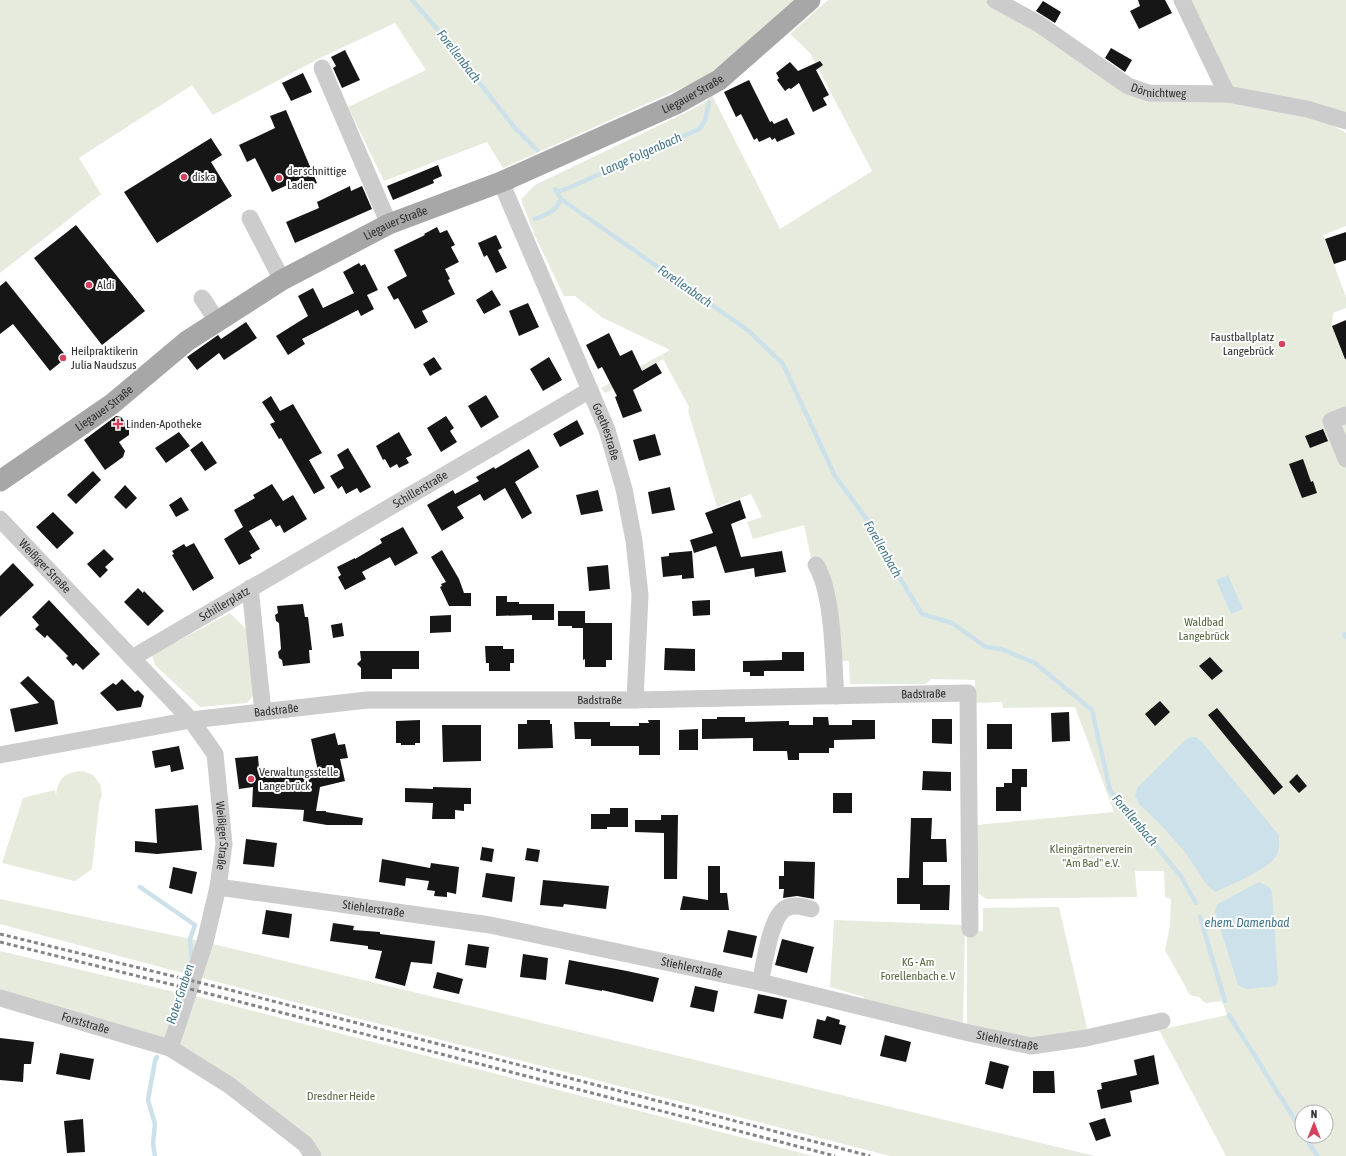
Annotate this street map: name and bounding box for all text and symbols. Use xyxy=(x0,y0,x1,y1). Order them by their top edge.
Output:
water label: Forellenbach xyxy=(434,27,485,86)
street label: Liegauer Straße xyxy=(660,72,727,116)
street label: Dörnichtweg xyxy=(1129,80,1187,100)
water label: Lange Folgenbach xyxy=(598,129,684,178)
place label: der schnittige Laden xyxy=(287,164,346,192)
place label: diska xyxy=(192,170,216,184)
marker: diska xyxy=(179,172,189,182)
marker: der schnittige Laden xyxy=(274,173,284,183)
street label: Liegauer Straße xyxy=(361,203,430,243)
water label: Forellenbach xyxy=(655,262,716,311)
place label: Aldi xyxy=(97,278,114,292)
marker: Aldi xyxy=(84,280,94,290)
place label: Faustballplatz Langebrück xyxy=(1210,330,1275,358)
marker: Faustballplatz Langebrück xyxy=(1277,339,1287,349)
place label: Heilpraktikerin Julia Naudszus xyxy=(71,344,138,372)
marker: Heilpraktikerin Julia Naudszus xyxy=(58,353,68,363)
street label: Liegauer Straße xyxy=(73,382,136,434)
street label: Goethestraße xyxy=(589,401,622,462)
place label: Linden-Apotheke xyxy=(126,417,202,431)
marker: Linden-Apotheke xyxy=(113,419,123,429)
street label: Schillerstraße xyxy=(390,468,450,511)
water label: Forellenbach xyxy=(861,518,906,580)
street label: Weißiger Straße xyxy=(16,536,74,596)
street label: Schillerplatz xyxy=(197,584,252,624)
park label: Waldbad Langebrück xyxy=(1178,615,1230,643)
street label: Badstraße xyxy=(901,686,946,701)
street label: Badstraße xyxy=(577,693,622,707)
street label: Badstraße xyxy=(253,701,299,720)
place label: Verwaltungsstelle Langebrück xyxy=(259,765,339,793)
marker: Verwaltungsstelle Langebrück xyxy=(246,774,256,784)
water label: Forellenbach xyxy=(1109,791,1161,849)
street label: Weißiger Straße xyxy=(213,801,231,871)
park label: Kleingärtnerverein "Am Bad" e.V. xyxy=(1050,842,1133,870)
street label: Stiehlerstraße xyxy=(342,897,405,920)
water label: ehem. Damenbad xyxy=(1205,915,1289,930)
street label: Stiehlerstraße xyxy=(660,954,724,981)
park label: KG - Am Forellenbach e. V xyxy=(880,955,956,983)
water label: Roter Graben xyxy=(163,961,197,1026)
street label: Forststraße xyxy=(60,1009,111,1037)
street label: Stiehlerstraße xyxy=(975,1028,1039,1053)
park label: Dresdner Heide xyxy=(307,1089,375,1103)
north arrow xyxy=(1294,1104,1334,1144)
text: N xyxy=(1311,1108,1317,1120)

